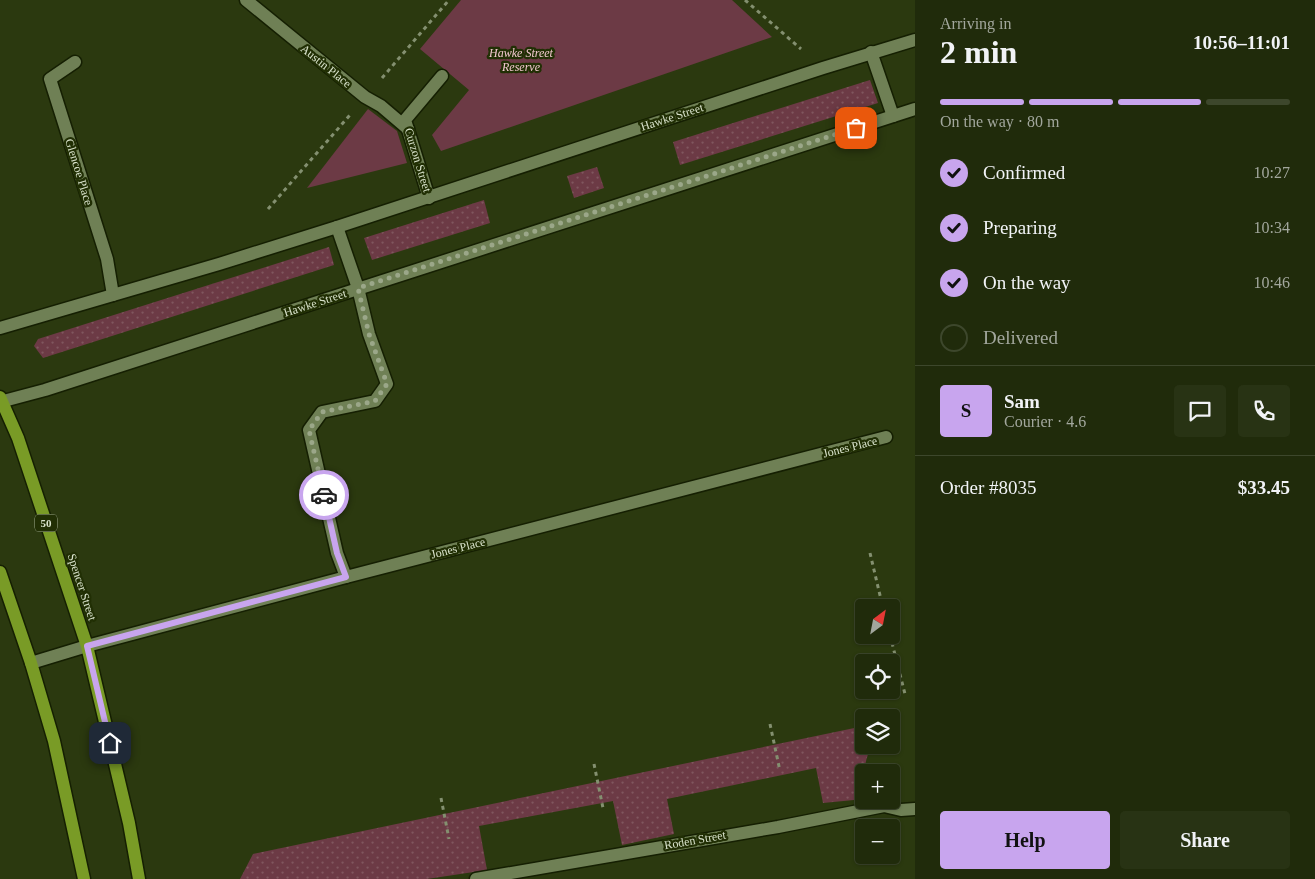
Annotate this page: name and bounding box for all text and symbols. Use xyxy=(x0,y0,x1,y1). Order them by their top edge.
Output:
text: Arriving in xyxy=(940,15,1012,32)
text: 10:56–11:01 xyxy=(1193,32,1290,53)
text: 2 min xyxy=(940,34,1017,70)
street label: Austin Place xyxy=(298,41,354,91)
park label: Hawke Street Reserve xyxy=(488,46,554,74)
street label: Hawke Street xyxy=(639,100,706,134)
pin xyxy=(835,107,877,149)
text: On the way · 80 m xyxy=(940,113,1060,130)
icon: bag xyxy=(842,114,870,142)
street label: Curzon Street xyxy=(402,126,435,194)
street label: Glencoe Place xyxy=(62,137,96,207)
icon: check xyxy=(940,159,968,187)
text: Confirmed xyxy=(983,162,1065,183)
text: 10:27 xyxy=(1254,164,1290,181)
icon: check xyxy=(940,214,968,242)
text: Preparing xyxy=(983,217,1057,238)
text: 10:34 xyxy=(1254,219,1290,236)
icon: check xyxy=(940,269,968,297)
text: On the way xyxy=(983,272,1071,293)
text: 10:46 xyxy=(1254,274,1290,291)
street label: Hawke Street xyxy=(282,286,349,320)
text: Delivered xyxy=(983,327,1058,348)
button: chat xyxy=(1174,385,1226,437)
button: phone xyxy=(1238,385,1290,437)
text: Sam xyxy=(1004,391,1040,412)
text: S xyxy=(961,400,971,421)
text: Courier · 4.6 xyxy=(1004,413,1086,430)
street label: Jones Place xyxy=(821,433,879,461)
courier xyxy=(299,470,349,520)
text: Order #8035 xyxy=(940,477,1037,498)
text: $33.45 xyxy=(1238,477,1290,498)
icon: car xyxy=(310,481,338,509)
road number: 50 xyxy=(35,514,57,532)
street label: Jones Place xyxy=(429,534,487,562)
street label: Spencer Street xyxy=(65,552,100,623)
north arrow xyxy=(855,599,900,644)
map controls xyxy=(855,599,900,864)
button: locate xyxy=(855,654,900,699)
button: layers xyxy=(855,709,900,754)
pin xyxy=(89,722,131,764)
icon: home xyxy=(96,729,124,757)
button: + xyxy=(855,764,900,809)
button: Help xyxy=(940,811,1110,869)
button: Share xyxy=(1120,811,1290,869)
button: − xyxy=(855,819,900,864)
street label: Roden Street xyxy=(663,828,728,852)

